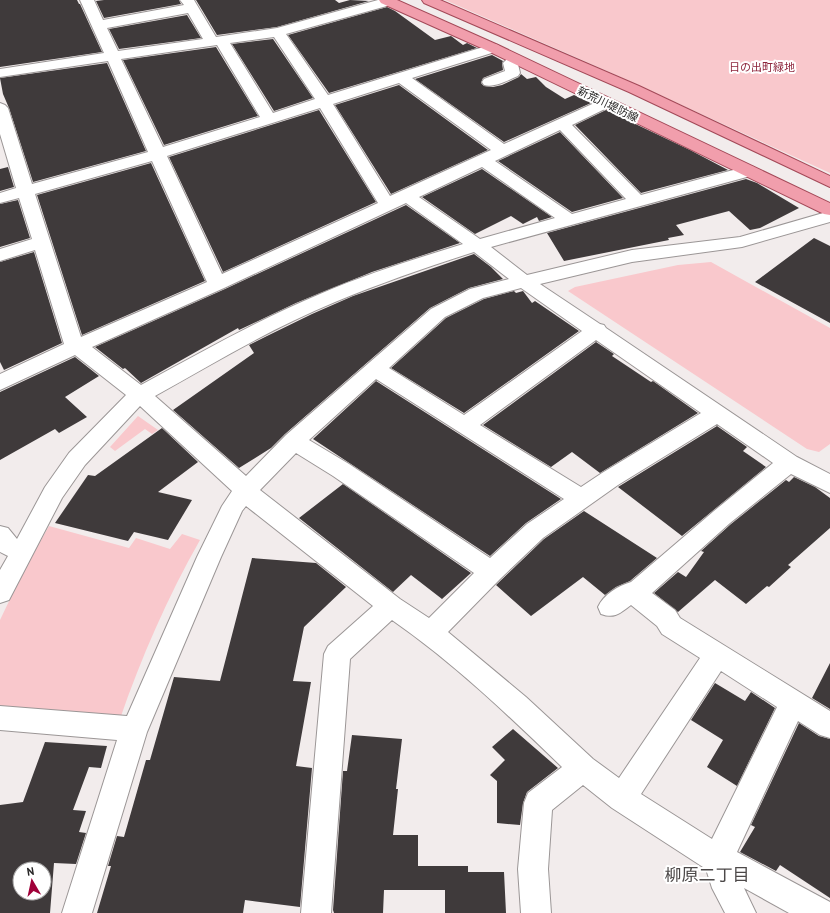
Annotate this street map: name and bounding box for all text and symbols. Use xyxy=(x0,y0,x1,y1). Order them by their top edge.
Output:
park label: 日の出町緑地 xyxy=(729,60,795,74)
street label: 新荒川堤防線 xyxy=(575,83,641,125)
north arrow xyxy=(12,861,52,901)
text: N xyxy=(26,864,35,879)
district label: 柳原二丁目 xyxy=(665,864,750,886)

